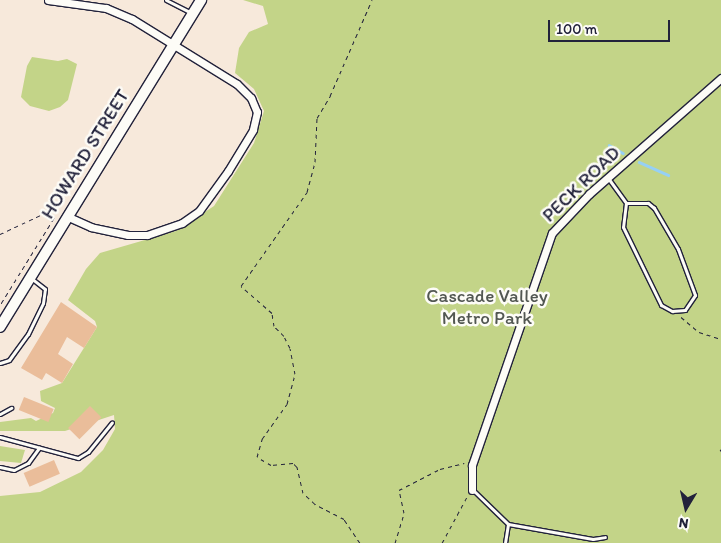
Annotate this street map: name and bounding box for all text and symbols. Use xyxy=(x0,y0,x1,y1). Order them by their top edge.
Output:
scale bar xyxy=(551,10,674,42)
text: 100 m xyxy=(556,20,597,38)
street label: HOWARD STREET xyxy=(36,85,134,223)
street label: PECK ROAD xyxy=(537,141,625,227)
park label: Cascade Valley Metro Park xyxy=(426,285,548,329)
north arrow xyxy=(661,483,711,533)
text: N xyxy=(678,514,690,532)

